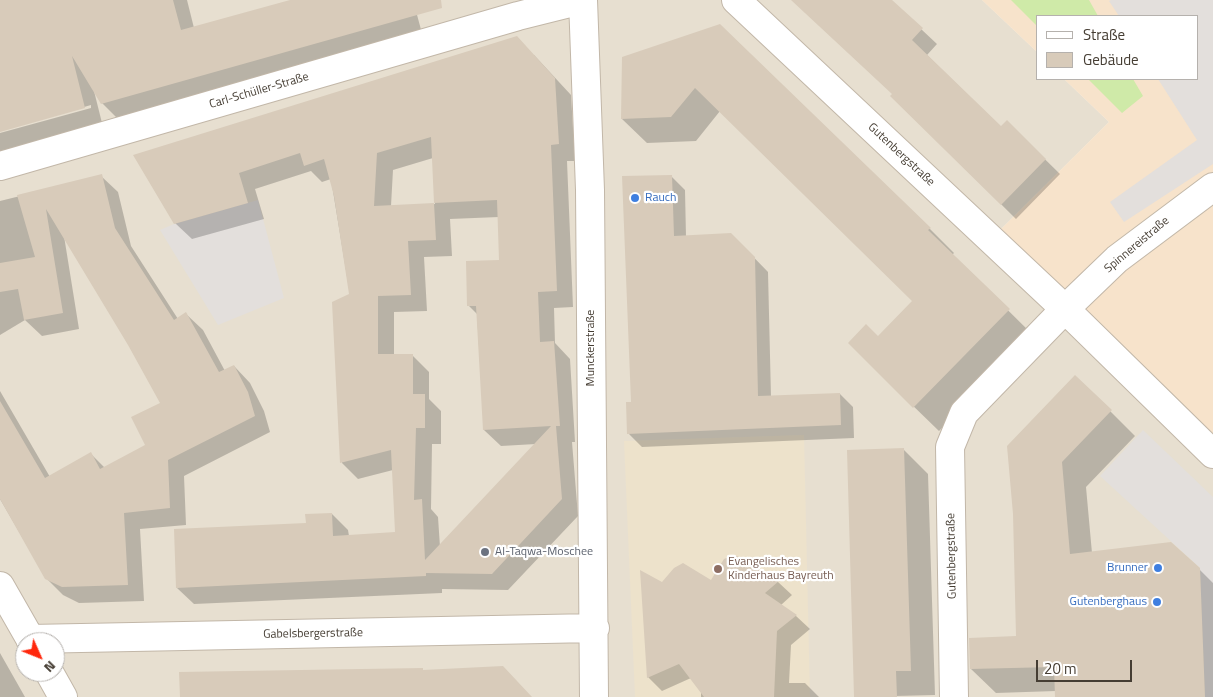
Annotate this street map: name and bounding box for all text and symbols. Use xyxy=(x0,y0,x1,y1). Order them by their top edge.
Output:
legend xyxy=(1036,15,1198,80)
text: Straße xyxy=(1083,23,1125,46)
text: Gebäude xyxy=(1083,48,1139,71)
street label: Carl-Schüller-Straße xyxy=(208,70,310,112)
street label: Gutenbergstraße xyxy=(865,120,937,190)
place label: Rauch xyxy=(645,191,676,205)
marker: Rauch xyxy=(629,192,641,204)
street label: Spinnereistraße xyxy=(1102,214,1172,276)
street label: Munckerstraße xyxy=(584,310,598,386)
street label: Gutenbergstraße xyxy=(944,513,960,599)
place label: Al-Taqwa-Moschee xyxy=(495,545,593,559)
marker: Al-Taqwa-Moschee xyxy=(479,546,491,558)
place label: Evangelisches Kinderhaus Bayreuth xyxy=(728,555,834,583)
place label: Brunner xyxy=(1107,561,1148,575)
marker: Brunner xyxy=(1152,562,1164,574)
marker: Evangelisches Kinderhaus Bayreuth xyxy=(712,563,724,575)
place label: Gutenberghaus xyxy=(1070,595,1147,609)
marker: Gutenberghaus xyxy=(1151,596,1163,608)
street label: Gabelsbergerstraße xyxy=(263,626,363,642)
north arrow xyxy=(15,632,65,682)
scale bar xyxy=(1038,650,1134,682)
text: N xyxy=(40,656,61,678)
text: 20 m xyxy=(1044,657,1077,680)

